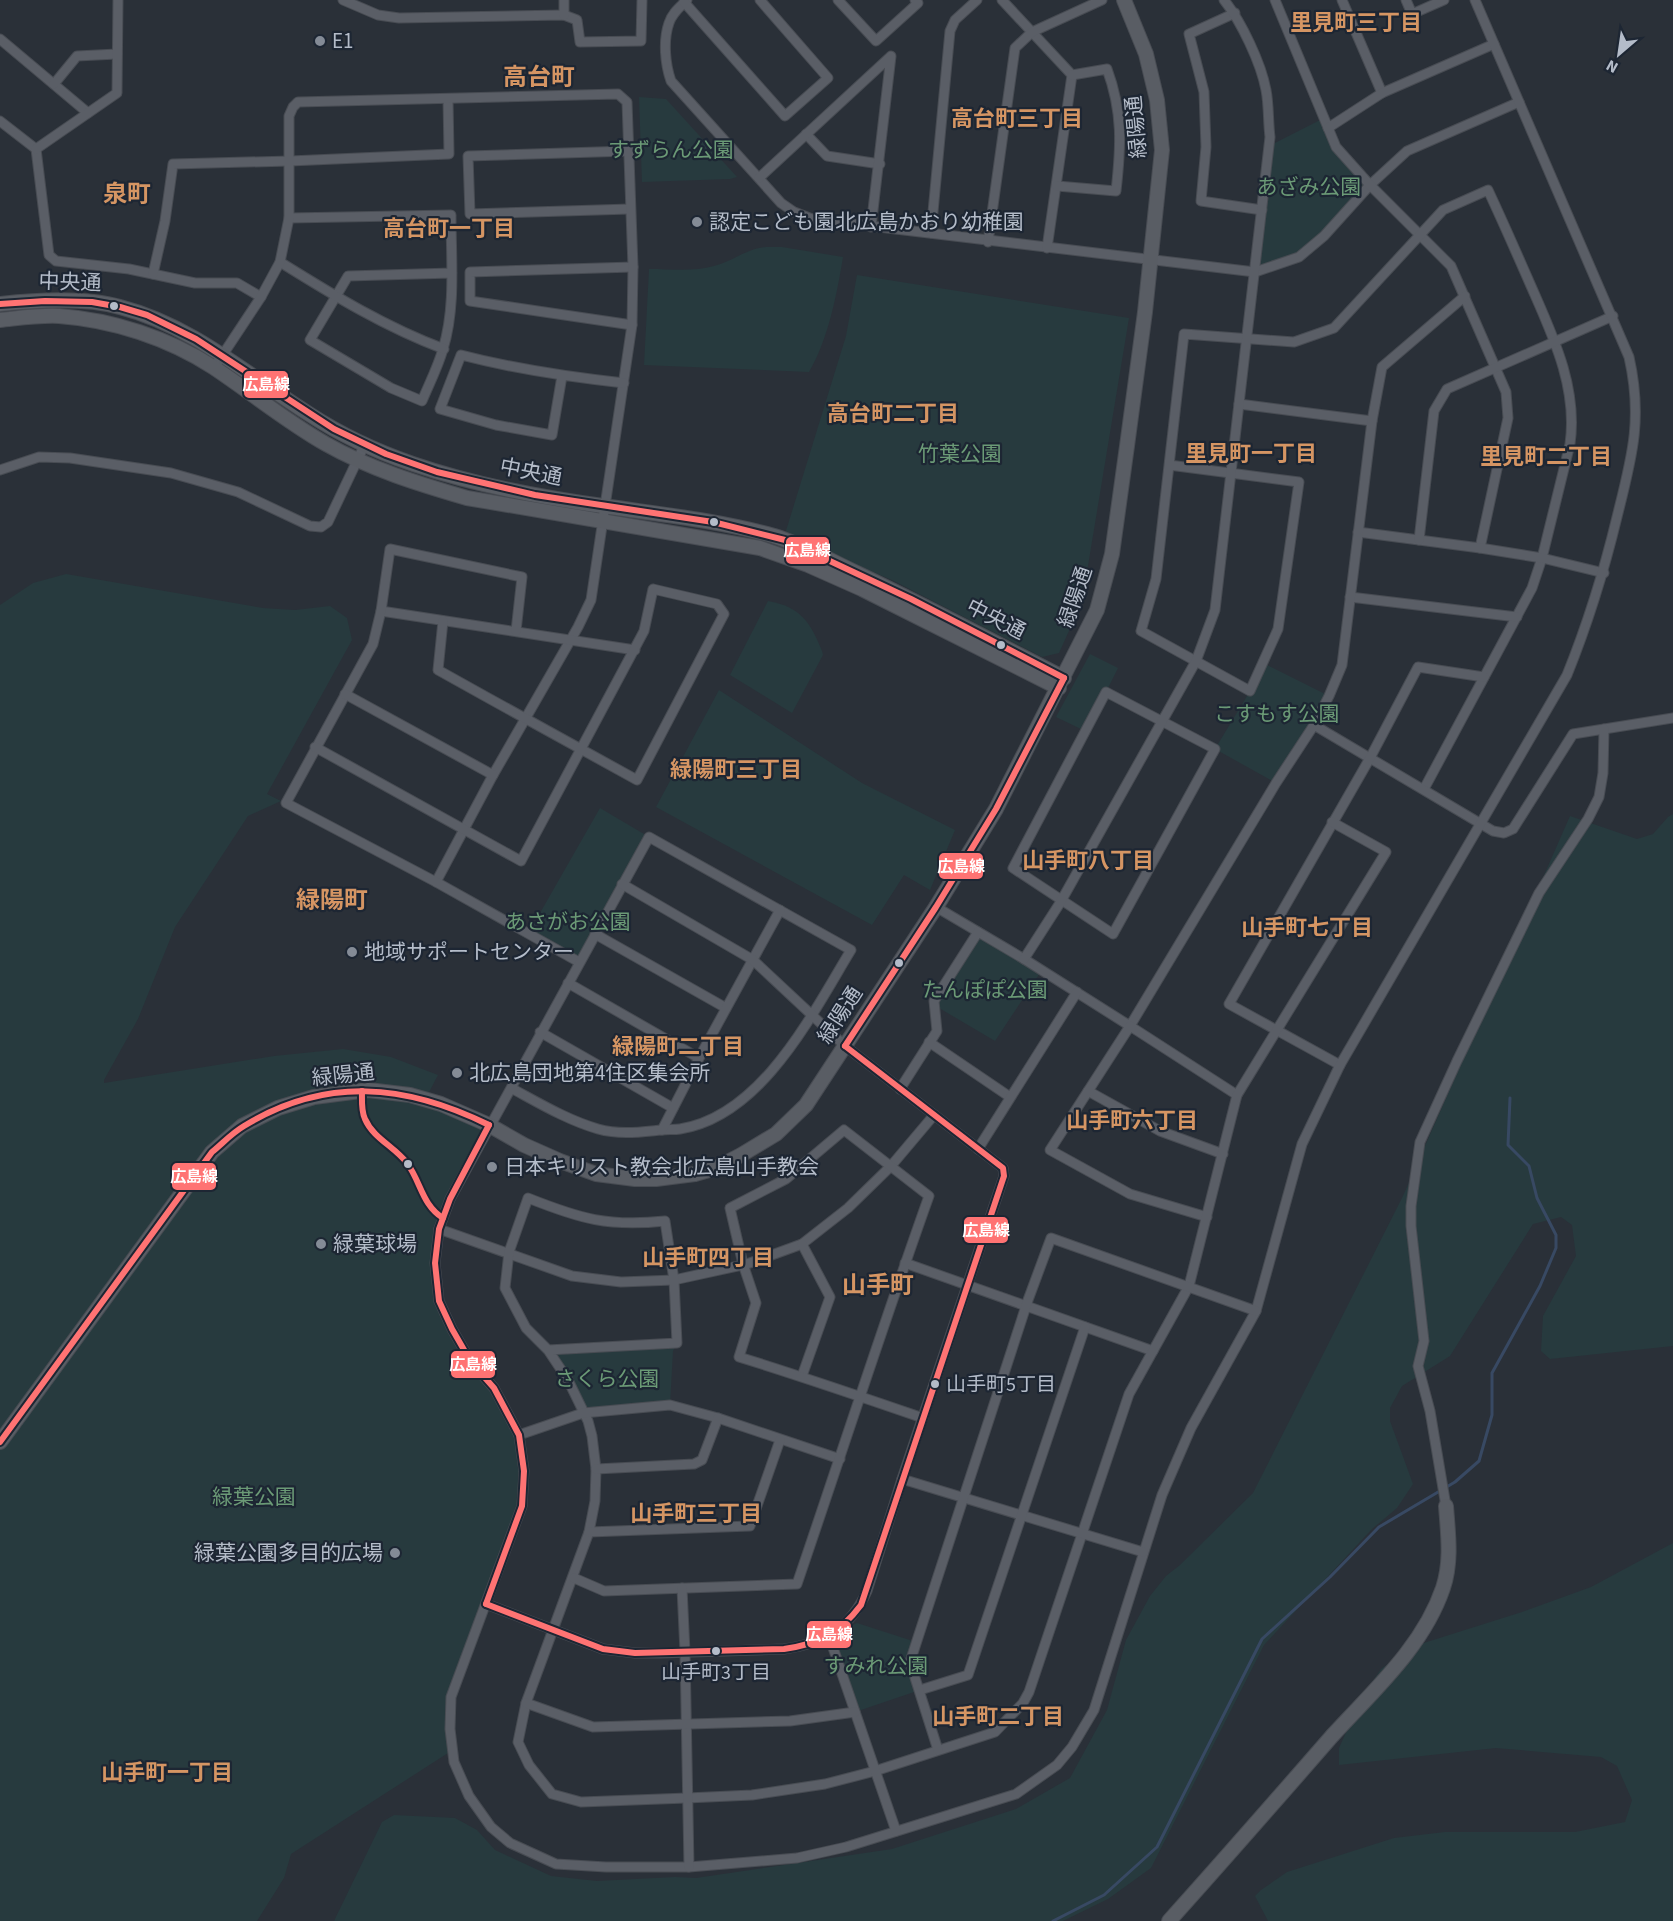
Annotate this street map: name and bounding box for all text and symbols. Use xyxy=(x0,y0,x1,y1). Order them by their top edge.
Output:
district label: 里見町三丁目 xyxy=(1290,7,1422,39)
north arrow xyxy=(1589,24,1649,84)
place label: E1 xyxy=(332,26,354,56)
marker: E1 xyxy=(313,34,327,48)
text: N xyxy=(1602,54,1622,78)
district label: 高台町 xyxy=(503,60,575,95)
street label: 緑陽通 xyxy=(1118,94,1154,160)
district label: 高台町三丁目 xyxy=(951,103,1083,135)
park label: すずらん公園 xyxy=(608,135,734,165)
park label: あざみ公園 xyxy=(1257,172,1362,202)
district label: 泉町 xyxy=(103,177,151,212)
place label: 認定こども園北広島かおり幼稚園 xyxy=(709,207,1024,237)
district label: 高台町一丁目 xyxy=(383,213,515,245)
marker: 認定こども園北広島かおり幼稚園 xyxy=(690,215,704,229)
street label: 中央通 xyxy=(38,266,102,298)
unlabelled marker xyxy=(108,300,120,312)
line badge: 広島線 xyxy=(243,370,289,399)
text: 広島線 xyxy=(242,374,290,396)
district label: 高台町二丁目 xyxy=(827,398,959,430)
district label: 里見町一丁目 xyxy=(1185,438,1317,470)
park label: 竹葉公園 xyxy=(918,439,1002,469)
district label: 里見町二丁目 xyxy=(1480,441,1612,473)
street label: 中央通 xyxy=(497,451,565,493)
unlabelled marker xyxy=(708,516,720,528)
line badge: 広島線 xyxy=(785,536,830,565)
text: 広島線 xyxy=(783,540,831,562)
street label: 緑陽通 xyxy=(1051,562,1099,632)
street label: 中央通 xyxy=(961,591,1031,647)
unlabelled marker xyxy=(995,639,1007,651)
park label: こすもす公園 xyxy=(1214,699,1340,729)
district label: 緑陽町三丁目 xyxy=(670,754,802,786)
district label: 山手町八丁目 xyxy=(1022,845,1154,877)
line badge: 広島線 xyxy=(938,852,984,880)
text: 広島線 xyxy=(937,856,985,878)
district label: 緑陽町 xyxy=(296,883,368,918)
park label: あさがお公園 xyxy=(505,907,631,937)
district label: 山手町七丁目 xyxy=(1241,912,1373,944)
place label: 地域サポートセンター xyxy=(364,937,574,967)
marker: 地域サポートセンター xyxy=(345,945,359,959)
unlabelled marker xyxy=(893,957,905,969)
park label: たんぽぽ公園 xyxy=(922,975,1048,1005)
street label: 緑陽通 xyxy=(810,980,870,1050)
district label: 緑陽町二丁目 xyxy=(612,1031,744,1063)
street label: 緑陽通 xyxy=(310,1057,376,1093)
place label: 北広島団地第4住区集会所 xyxy=(469,1058,710,1088)
marker: 北広島団地第4住区集会所 xyxy=(450,1066,464,1080)
district label: 山手町六丁目 xyxy=(1066,1105,1198,1137)
place label: 日本キリスト教会北広島山手教会 xyxy=(504,1152,819,1182)
unlabelled marker xyxy=(402,1158,414,1170)
marker: 日本キリスト教会北広島山手教会 xyxy=(485,1160,499,1174)
line badge: 広島線 xyxy=(171,1162,217,1191)
text: 広島線 xyxy=(170,1166,218,1188)
line badge: 広島線 xyxy=(963,1216,1009,1244)
text: 広島線 xyxy=(962,1220,1010,1242)
place label: 緑葉球場 xyxy=(333,1229,417,1259)
marker: 緑葉球場 xyxy=(314,1237,328,1251)
district label: 山手町四丁目 xyxy=(642,1242,774,1274)
district label: 山手町 xyxy=(842,1268,914,1303)
line badge: 広島線 xyxy=(450,1350,496,1379)
text: 広島線 xyxy=(449,1354,497,1376)
park label: さくら公園 xyxy=(555,1364,660,1394)
place label: 山手町5丁目 xyxy=(946,1371,1056,1399)
marker: 山手町5丁目 xyxy=(929,1378,941,1390)
park label: 緑葉公園 xyxy=(212,1482,296,1512)
district label: 山手町三丁目 xyxy=(630,1498,762,1530)
place label: 緑葉公園多目的広場 xyxy=(194,1538,383,1568)
marker: 緑葉公園多目的広場 xyxy=(388,1546,402,1560)
line badge: 広島線 xyxy=(806,1620,852,1649)
text: 広島線 xyxy=(805,1624,853,1646)
marker: 山手町3丁目 xyxy=(710,1645,722,1657)
park label: すみれ公園 xyxy=(824,1651,929,1681)
place label: 山手町3丁目 xyxy=(661,1659,771,1687)
district label: 山手町二丁目 xyxy=(932,1701,1064,1733)
district label: 山手町一丁目 xyxy=(101,1757,233,1789)

